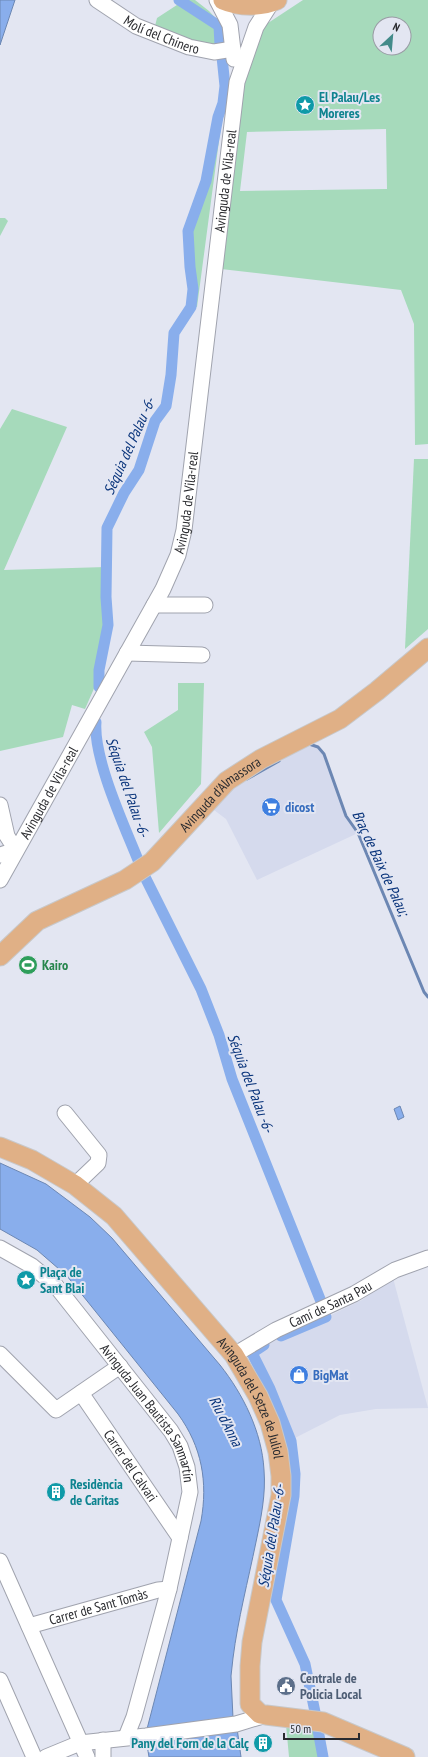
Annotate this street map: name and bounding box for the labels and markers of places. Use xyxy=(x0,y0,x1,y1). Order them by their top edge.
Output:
place label: El Palau/Les Moreres xyxy=(319,88,380,122)
place icon: El Palau/Les Moreres xyxy=(294,94,316,116)
supermarket icon: dicost xyxy=(260,796,282,818)
place label: dicost xyxy=(285,798,314,816)
sports icon: Kairo xyxy=(17,954,39,976)
place label: Kairo xyxy=(42,956,68,974)
place label: Plaça de Sant Blai xyxy=(40,1263,84,1297)
place icon: Plaça de Sant Blai xyxy=(15,1269,37,1291)
shop icon: BigMat xyxy=(288,1364,310,1386)
place label: BigMat xyxy=(313,1366,348,1384)
place label: Residència de Caritas xyxy=(70,1475,123,1509)
building icon: Residència de Caritas xyxy=(45,1481,67,1503)
place label: Centrale de Policia Local xyxy=(300,1669,362,1703)
public building icon: Centrale de Policia Local xyxy=(275,1675,297,1697)
building icon: Pany del Forn de la Calç xyxy=(252,1732,274,1754)
place label: Pany del Forn de la Calç xyxy=(131,1734,249,1752)

